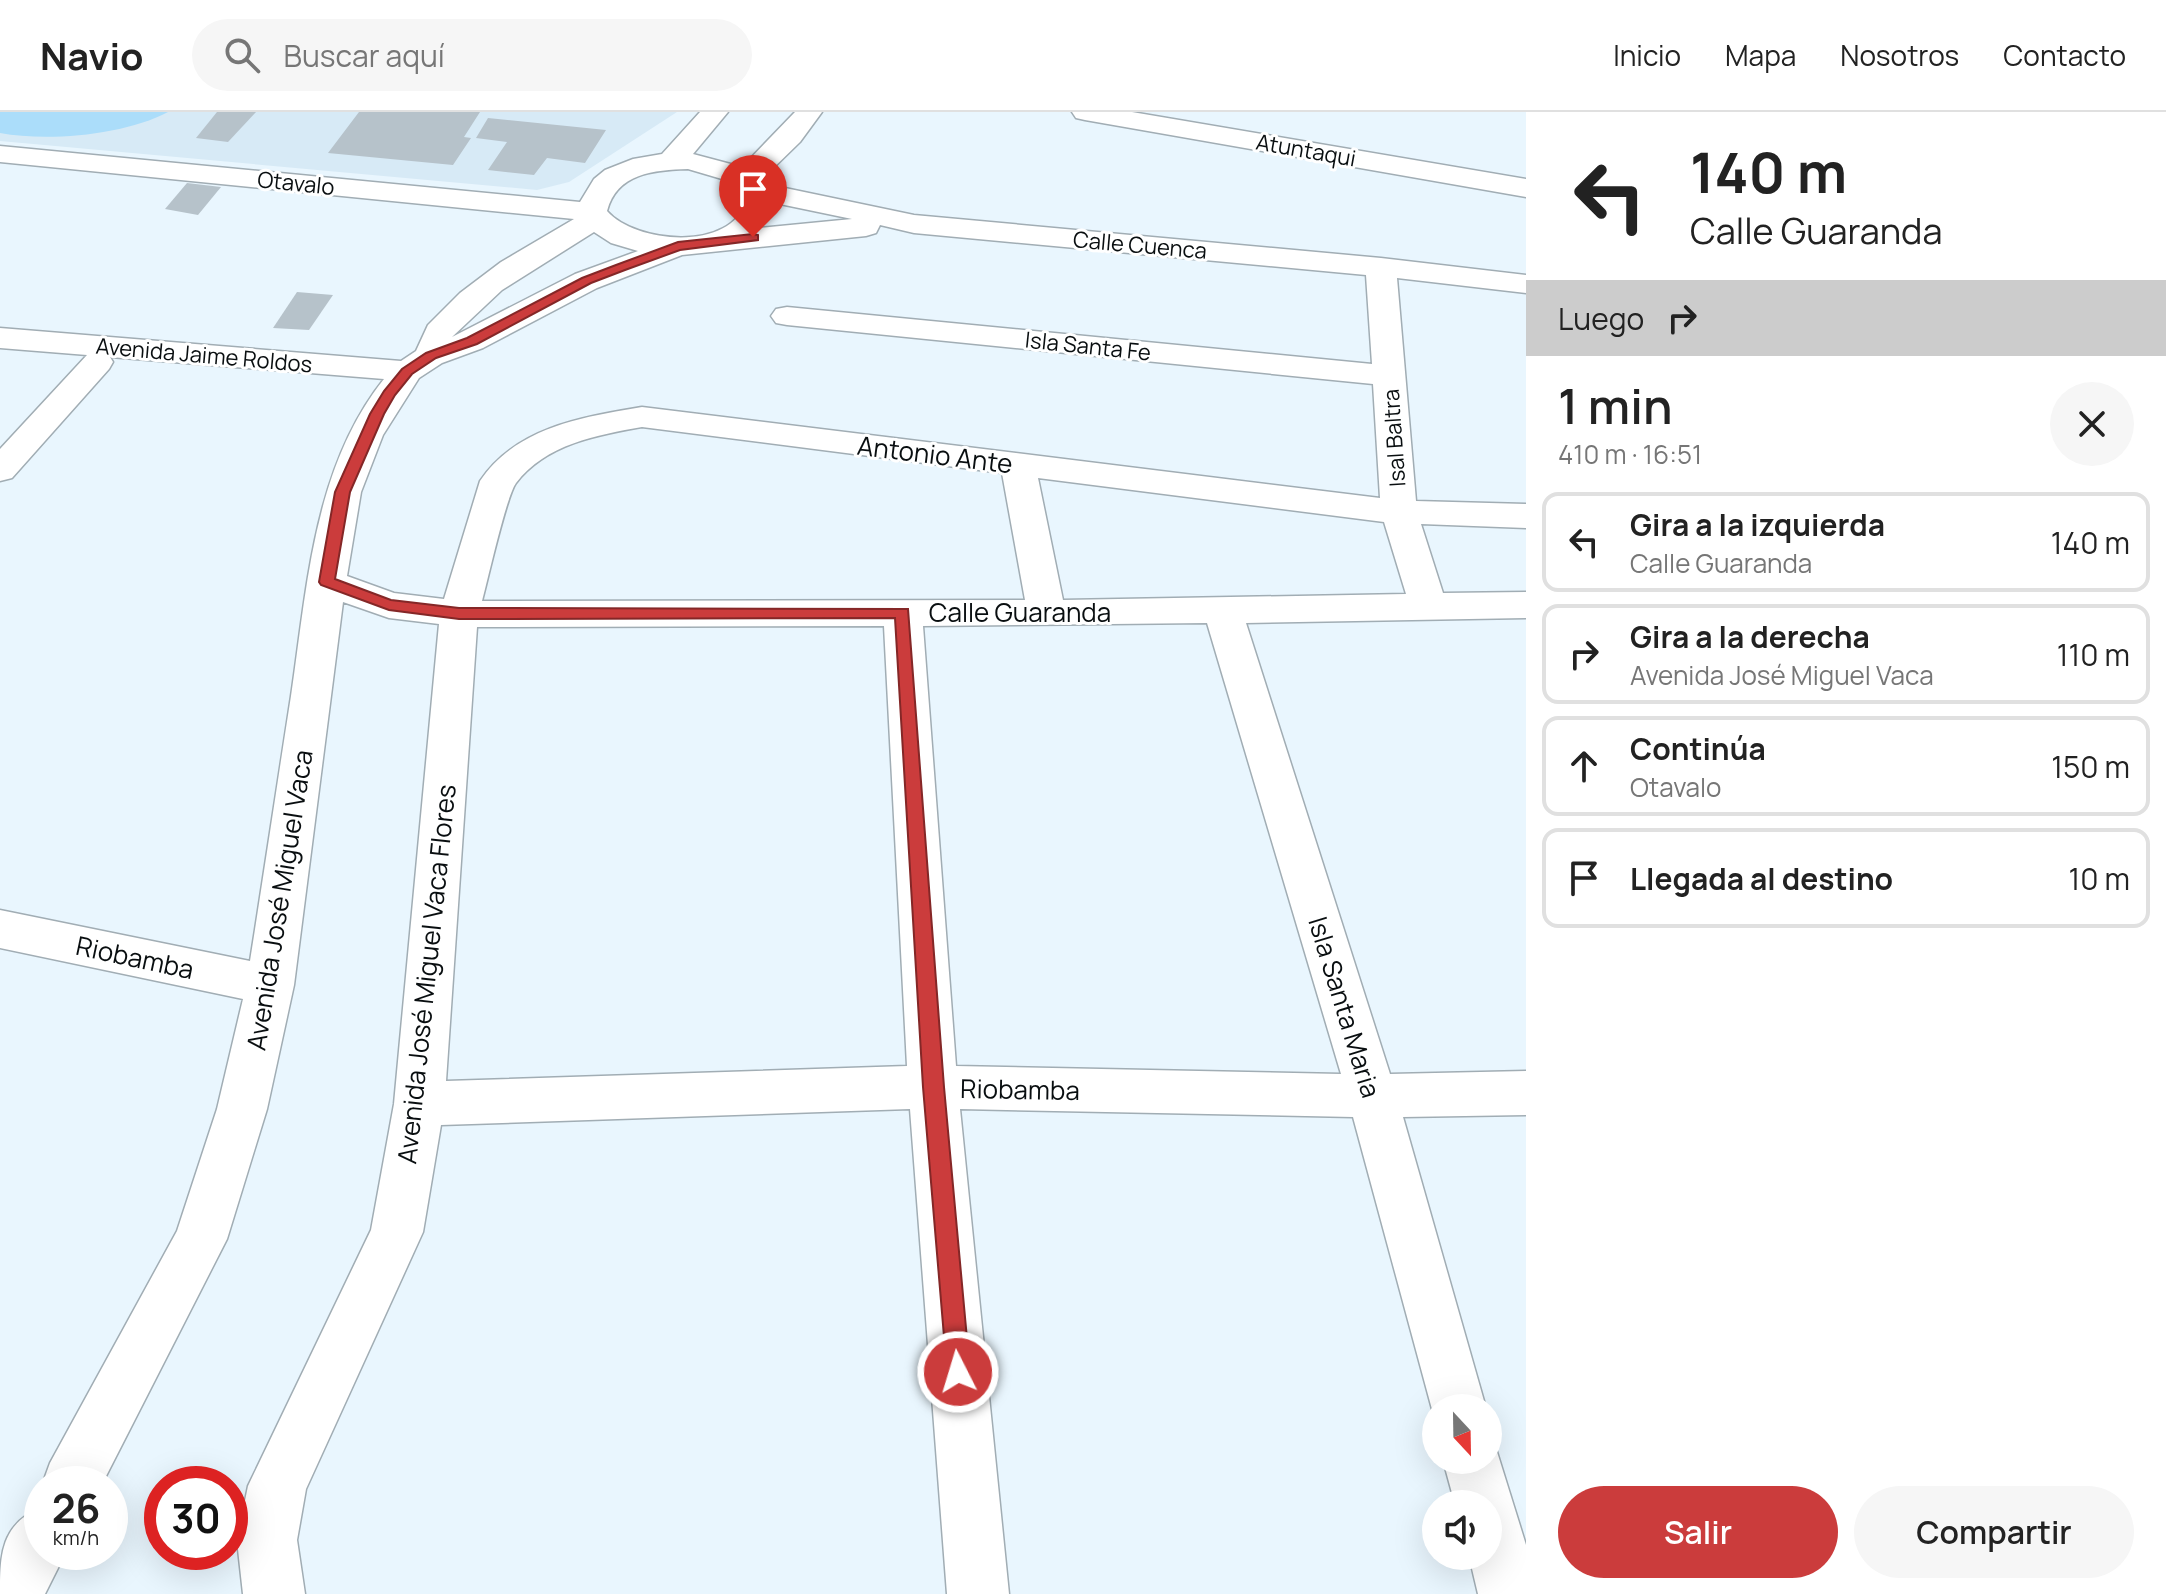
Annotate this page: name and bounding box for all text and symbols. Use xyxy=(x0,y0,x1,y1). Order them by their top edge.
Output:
search box xyxy=(192,19,752,91)
text: Navio xyxy=(40,29,144,81)
icon: search xyxy=(220,33,264,77)
text: Buscar aquí xyxy=(284,35,445,76)
text: Inicio xyxy=(1613,36,1681,74)
text: Mapa xyxy=(1725,36,1796,74)
text: Nosotros xyxy=(1840,36,1959,74)
text: Contacto xyxy=(2003,36,2126,74)
street label: Atuntaqui xyxy=(1254,126,1358,174)
text: 140 m xyxy=(1690,133,1847,210)
icon: left xyxy=(1558,144,1662,248)
pin xyxy=(719,155,787,237)
street label: Otavalo xyxy=(256,164,336,202)
icon: arrive xyxy=(731,167,775,211)
text: Calle Guaranda xyxy=(1690,206,1942,255)
street label: Calle Cuenca xyxy=(1072,224,1208,266)
icon: right xyxy=(1660,296,1704,340)
text: Luego xyxy=(1558,298,1644,339)
street label: Isla Santa Fe xyxy=(1024,324,1153,368)
street label: Avenida Jaime Roldos xyxy=(95,331,313,379)
text: 1 min xyxy=(1558,373,1672,438)
button: close xyxy=(2050,382,2134,466)
street label: Isal Baltra xyxy=(1376,388,1412,488)
street label: Antonio Ante xyxy=(855,427,1015,481)
text: 410 m · 16:51 xyxy=(1558,436,1702,472)
text: Gira a la izquierda xyxy=(1630,504,1885,545)
icon: left xyxy=(1562,520,1606,564)
text: 140 m xyxy=(2051,522,2130,563)
text: Calle Guaranda xyxy=(1630,545,1812,581)
street label: Calle Guaranda xyxy=(929,594,1111,630)
text: Gira a la derecha xyxy=(1630,616,1870,657)
icon: right xyxy=(1562,632,1606,676)
text: 110 m xyxy=(2057,634,2130,675)
text: Avenida José Miguel Vaca xyxy=(1630,657,1934,693)
text: Continúa xyxy=(1630,728,1766,769)
icon: ahead xyxy=(1562,744,1606,788)
text: 150 m xyxy=(2051,746,2130,787)
street label: Avenida José Miguel Vaca xyxy=(237,747,321,1053)
text: Otavalo xyxy=(1630,769,1721,805)
street label: Avenida José Miguel Vaca Flores xyxy=(388,782,464,1166)
icon: arrive xyxy=(1562,856,1606,900)
text: Llegada al destino xyxy=(1630,858,1893,899)
text: 10 m xyxy=(2069,858,2130,899)
street label: Isla Santa Maria xyxy=(1300,912,1390,1102)
street label: Riobamba xyxy=(73,927,197,987)
street label: Riobamba xyxy=(960,1070,1080,1108)
position arrow xyxy=(916,1330,1000,1414)
north arrow xyxy=(1422,1394,1502,1474)
map controls xyxy=(1422,1394,1502,1570)
speed limit sign: 30 xyxy=(144,1466,248,1570)
text: 26 xyxy=(52,1480,100,1535)
button: Salir xyxy=(1558,1486,1838,1578)
button: Compartir xyxy=(1854,1486,2134,1578)
button: sound xyxy=(1422,1490,1502,1570)
text: km/h xyxy=(53,1524,99,1551)

